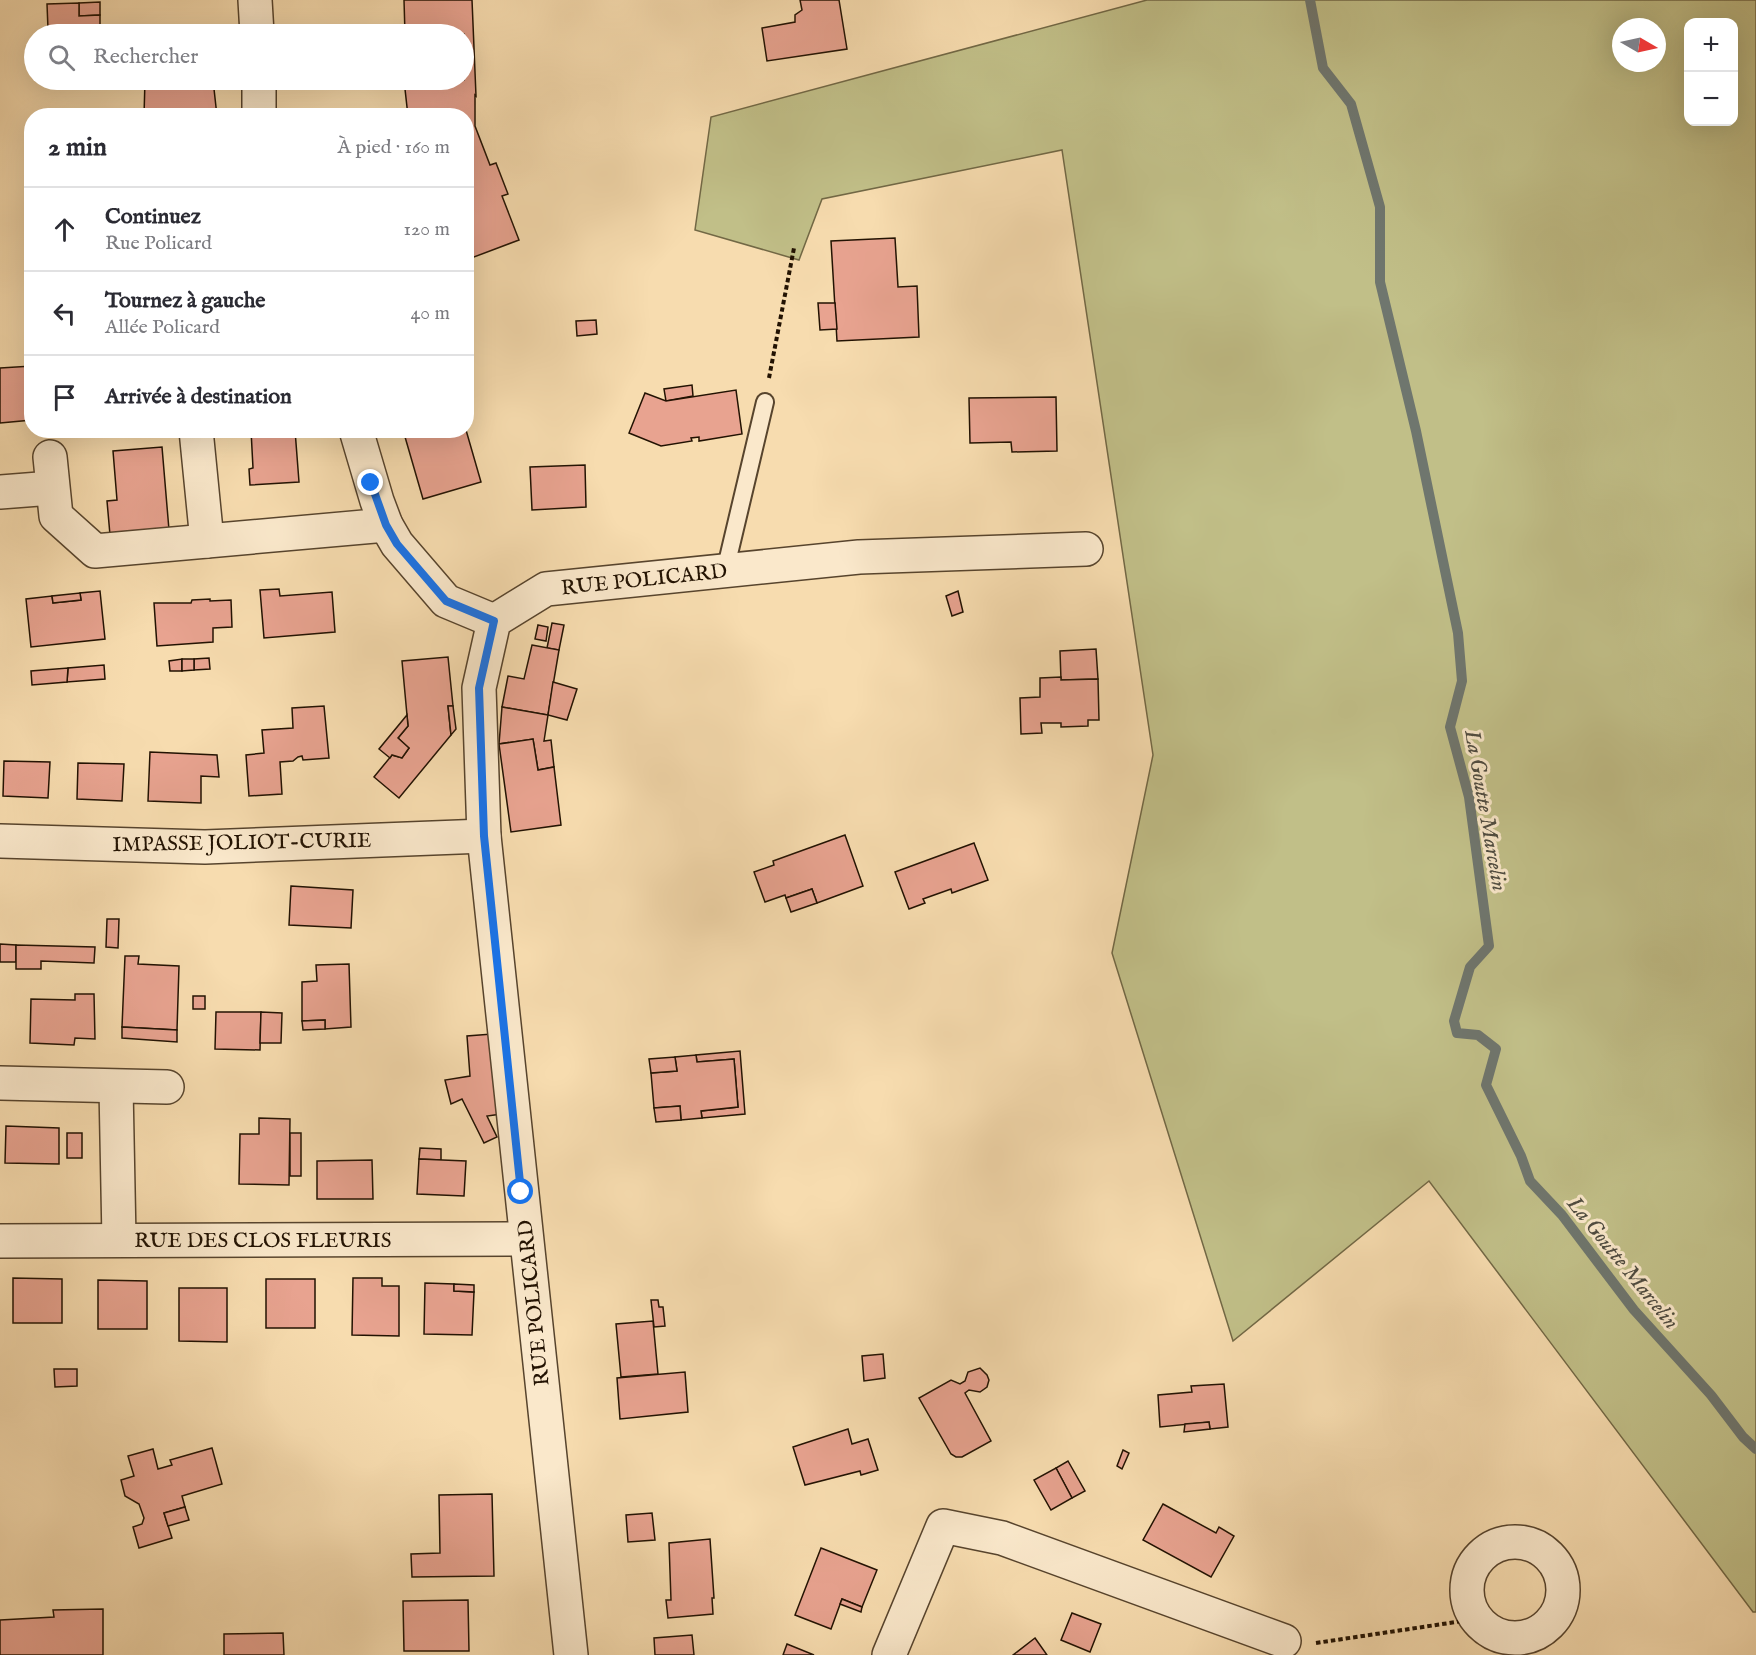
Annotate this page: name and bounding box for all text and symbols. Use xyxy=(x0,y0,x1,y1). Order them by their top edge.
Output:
north arrow xyxy=(1612,18,1666,72)
map controls xyxy=(1684,18,1738,126)
button: + xyxy=(1684,18,1738,72)
search box xyxy=(24,24,474,90)
icon: search xyxy=(45,41,78,74)
text: Rechercher xyxy=(93,43,198,71)
button: − xyxy=(1684,72,1738,126)
text: 2 min xyxy=(48,131,107,164)
text: À pied · 160 m xyxy=(338,135,450,160)
text: Continuez xyxy=(105,203,201,231)
icon: ahead xyxy=(48,213,81,246)
text: 120 m xyxy=(404,217,450,242)
text: Rue Policard xyxy=(105,231,212,256)
text: Tournez à gauche xyxy=(105,287,265,315)
icon: left xyxy=(48,297,81,330)
text: 40 m xyxy=(411,301,450,326)
text: Allée Policard xyxy=(105,315,220,340)
icon: arrive xyxy=(48,381,81,414)
text: Arrivée à destination xyxy=(105,383,292,411)
route end xyxy=(357,469,383,495)
street label: RUE POLICARD xyxy=(560,558,729,603)
water label: La Goutte Marcelin xyxy=(1457,726,1513,893)
street label: IMPASSE JOLIOT-CURIE xyxy=(112,828,372,859)
route start xyxy=(507,1178,533,1204)
water label: La Goutte Marcelin xyxy=(1560,1190,1685,1336)
street label: RUE POLICARD xyxy=(512,1218,557,1387)
street label: RUE DES CLOS FLEURIS xyxy=(134,1228,392,1255)

